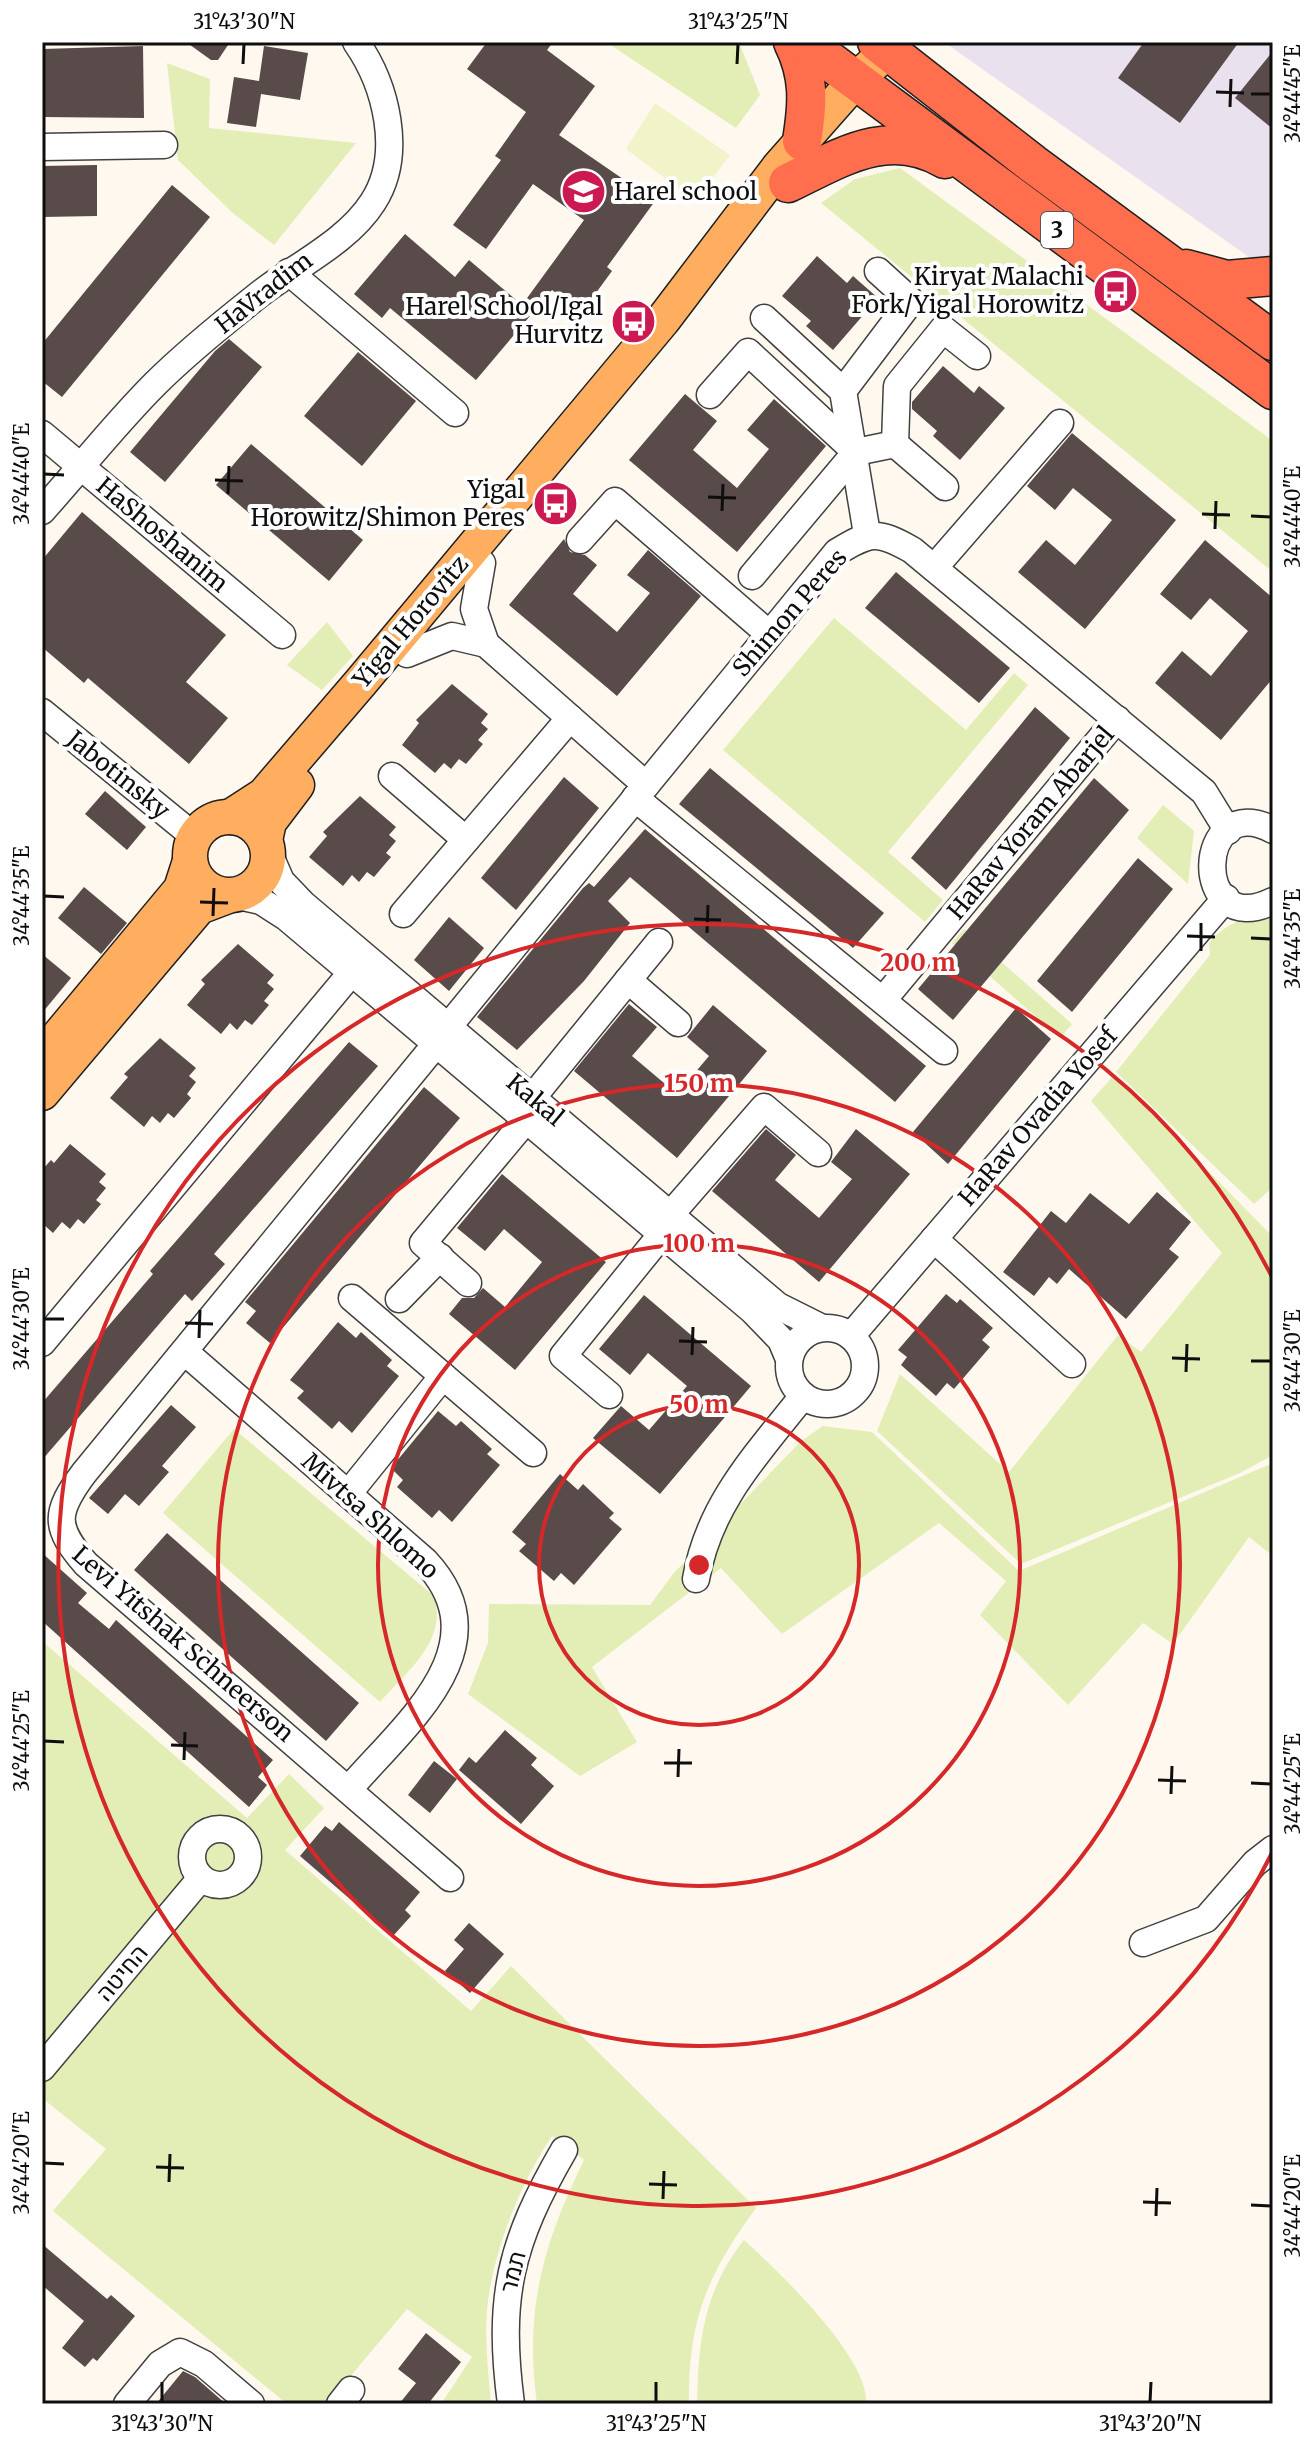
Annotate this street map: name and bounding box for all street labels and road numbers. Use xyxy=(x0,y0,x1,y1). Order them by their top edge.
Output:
road number: 3 xyxy=(1041,212,1073,248)
street label: HaVradim xyxy=(209,245,319,340)
street label: HaShoshanim xyxy=(90,470,235,599)
street label: Shimon Peres xyxy=(726,542,854,683)
street label: Yigal Horovitz xyxy=(346,549,475,695)
street label: HaRav Yoram Abarjel xyxy=(941,720,1121,926)
street label: Jabotinsky xyxy=(60,723,176,826)
street label: HaRav Ovadia Yosef xyxy=(952,1020,1124,1212)
street label: Kakal xyxy=(500,1067,570,1133)
street label: Mivtsa Shlomo xyxy=(295,1446,445,1585)
street label: Levi Yitshak Schneerson xyxy=(66,1539,301,1748)
street label: החיטה xyxy=(89,1938,154,2007)
street label: תמר xyxy=(492,2248,533,2296)

